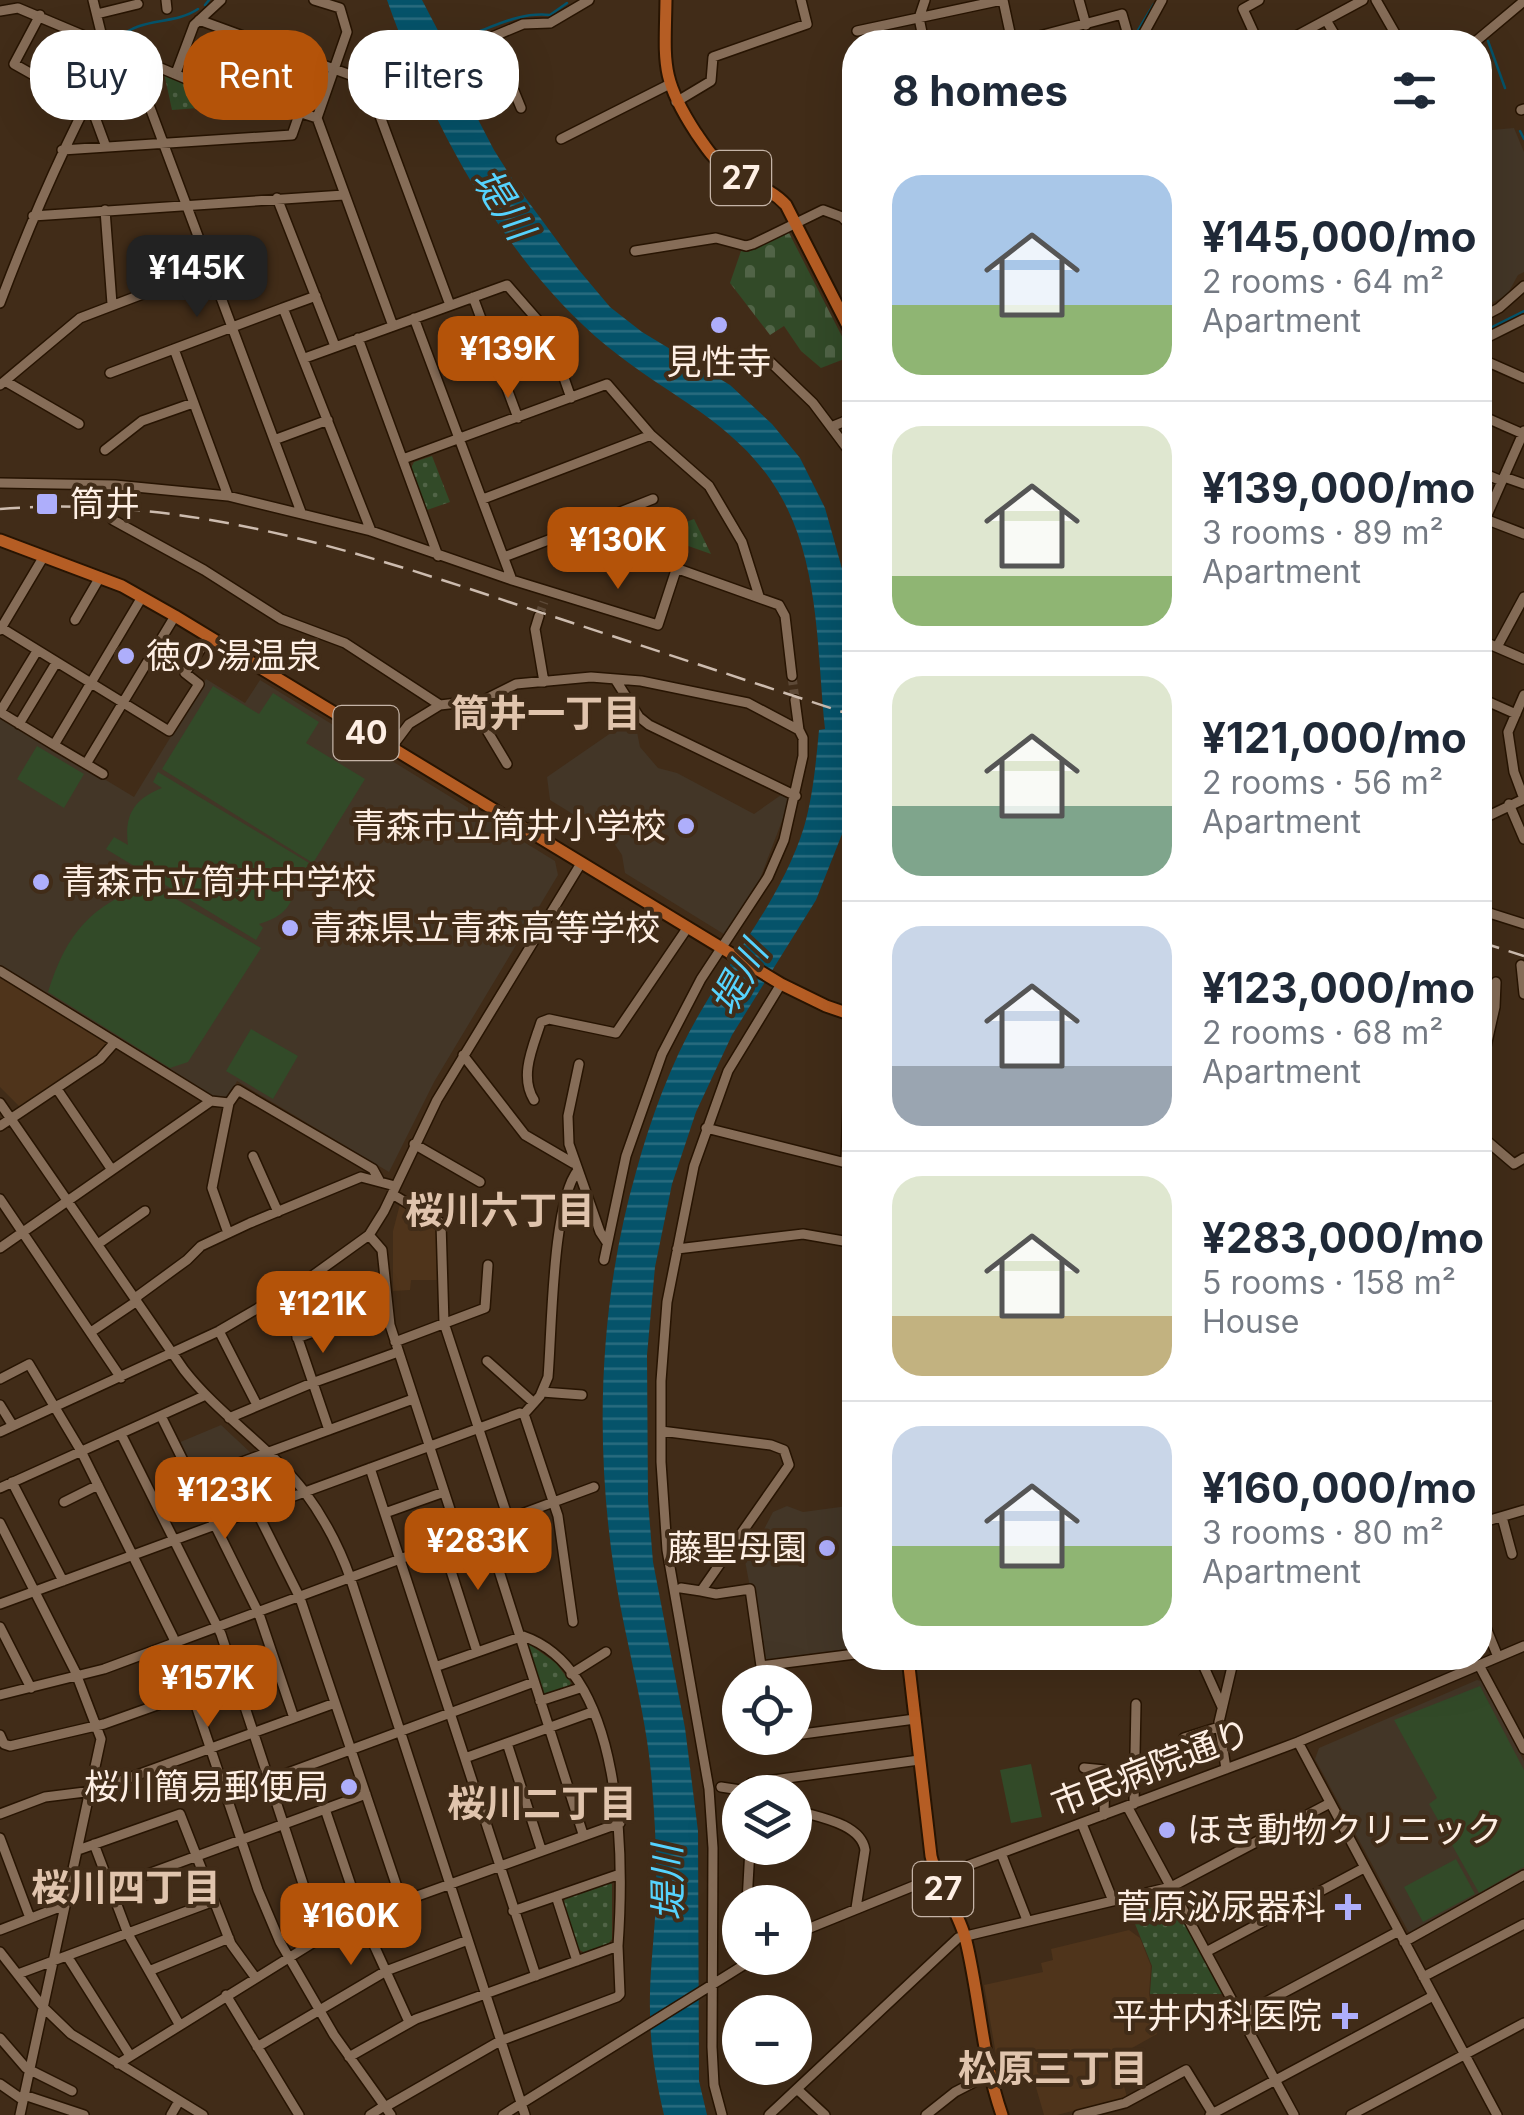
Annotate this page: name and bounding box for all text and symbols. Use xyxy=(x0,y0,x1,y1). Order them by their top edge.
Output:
chip: Buy xyxy=(30,30,163,120)
chip: Rent xyxy=(183,30,328,120)
chip: Filters xyxy=(348,30,519,120)
icon: filters xyxy=(1387,63,1442,118)
text: 8 homes xyxy=(892,65,1068,116)
road number: 27 xyxy=(711,151,771,205)
water label: 堤川 xyxy=(464,159,546,251)
text: ¥145,000/mo xyxy=(1202,211,1477,262)
icon: home xyxy=(972,215,1092,335)
pin: ¥145K xyxy=(127,235,267,320)
text: ¥145K xyxy=(148,248,246,287)
text: 2 rooms · 64 m² xyxy=(1202,262,1444,301)
text: Apartment xyxy=(1202,301,1361,340)
marker: 見性寺 xyxy=(708,314,730,336)
pin: ¥139K xyxy=(438,316,578,401)
text: ¥139K xyxy=(460,329,556,368)
place label: 見性寺 xyxy=(666,340,772,382)
text: ¥139,000/mo xyxy=(1202,462,1475,513)
icon: home xyxy=(972,466,1092,586)
place label: 筒井 xyxy=(70,482,140,524)
marker: 筒井 xyxy=(34,491,60,517)
pin: ¥130K xyxy=(548,507,688,592)
text: 3 rooms · 89 m² xyxy=(1202,513,1444,552)
text: ¥130K xyxy=(569,520,667,559)
text: Apartment xyxy=(1202,552,1361,591)
place label: 徳の湯温泉 xyxy=(146,634,321,676)
marker: 徳の湯温泉 xyxy=(115,645,137,667)
district label: 筒井一丁目 xyxy=(451,690,641,736)
road number: 40 xyxy=(334,706,398,760)
text: ¥121,000/mo xyxy=(1202,712,1467,763)
icon: home xyxy=(972,716,1092,836)
text: 2 rooms · 56 m² xyxy=(1202,763,1443,802)
text: Apartment xyxy=(1202,802,1361,841)
place label: 青森市立筒井小学校 xyxy=(351,804,666,846)
marker: 青森市立筒井小学校 xyxy=(675,815,697,837)
place label: 青森市立筒井中学校 xyxy=(61,860,376,902)
marker: 青森市立筒井中学校 xyxy=(30,871,52,893)
place label: 青森県立青森高等学校 xyxy=(310,906,660,948)
marker: 青森県立青森高等学校 xyxy=(279,917,301,939)
water label: 堤川 xyxy=(700,930,779,1022)
text: ¥123,000/mo xyxy=(1202,962,1475,1013)
icon: home xyxy=(972,966,1092,1086)
text: 2 rooms · 68 m² xyxy=(1202,1013,1443,1052)
text: Apartment xyxy=(1202,1052,1361,1091)
district label: 桜川六丁目 xyxy=(405,1187,595,1233)
text: ¥283,000/mo xyxy=(1202,1212,1484,1263)
icon: home xyxy=(972,1216,1092,1336)
text: 5 rooms · 158 m² xyxy=(1202,1263,1456,1302)
pin: ¥121K xyxy=(253,1271,393,1356)
text: ¥121K xyxy=(278,1284,368,1323)
text: House xyxy=(1202,1302,1299,1341)
pin: ¥123K xyxy=(155,1457,295,1542)
text: ¥160,000/mo xyxy=(1202,1462,1477,1513)
icon: home xyxy=(972,1466,1092,1586)
text: ¥123K xyxy=(177,1470,273,1509)
pin: ¥283K xyxy=(408,1508,548,1593)
text: 3 rooms · 80 m² xyxy=(1202,1513,1444,1552)
text: ¥283K xyxy=(427,1521,529,1560)
place label: 藤聖母園 xyxy=(667,1526,807,1568)
marker: 藤聖母園 xyxy=(816,1537,838,1559)
text: Apartment xyxy=(1202,1552,1361,1591)
pin: ¥157K xyxy=(138,1645,278,1730)
text: ¥157K xyxy=(161,1658,255,1697)
map controls xyxy=(722,1665,812,2085)
button: locate xyxy=(722,1665,812,1755)
street label: 市民病院通り xyxy=(1045,1710,1256,1824)
place label: 桜川簡易郵便局 xyxy=(84,1765,329,1807)
button: layers xyxy=(722,1775,812,1865)
marker: 桜川簡易郵便局 xyxy=(338,1776,360,1798)
district label: 桜川二丁目 xyxy=(447,1780,637,1826)
place label: ほき動物クリニック xyxy=(1187,1808,1502,1850)
marker: ほき動物クリニック xyxy=(1156,1819,1178,1841)
water label: 堤川 xyxy=(643,1841,691,1921)
road number: 27 xyxy=(913,1862,973,1916)
district label: 桜川四丁目 xyxy=(31,1864,221,1910)
pin: ¥160K xyxy=(281,1883,421,1968)
button: + xyxy=(722,1885,812,1975)
place label: 菅原泌尿器科 xyxy=(1116,1885,1326,1927)
marker: 菅原泌尿器科 xyxy=(1335,1894,1361,1920)
text: ¥160K xyxy=(302,1896,400,1935)
place label: 平井内科医院 xyxy=(1112,1994,1322,2036)
button: − xyxy=(722,1995,812,2085)
marker: 平井内科医院 xyxy=(1332,2003,1358,2029)
district label: 松原三丁目 xyxy=(958,2045,1148,2091)

